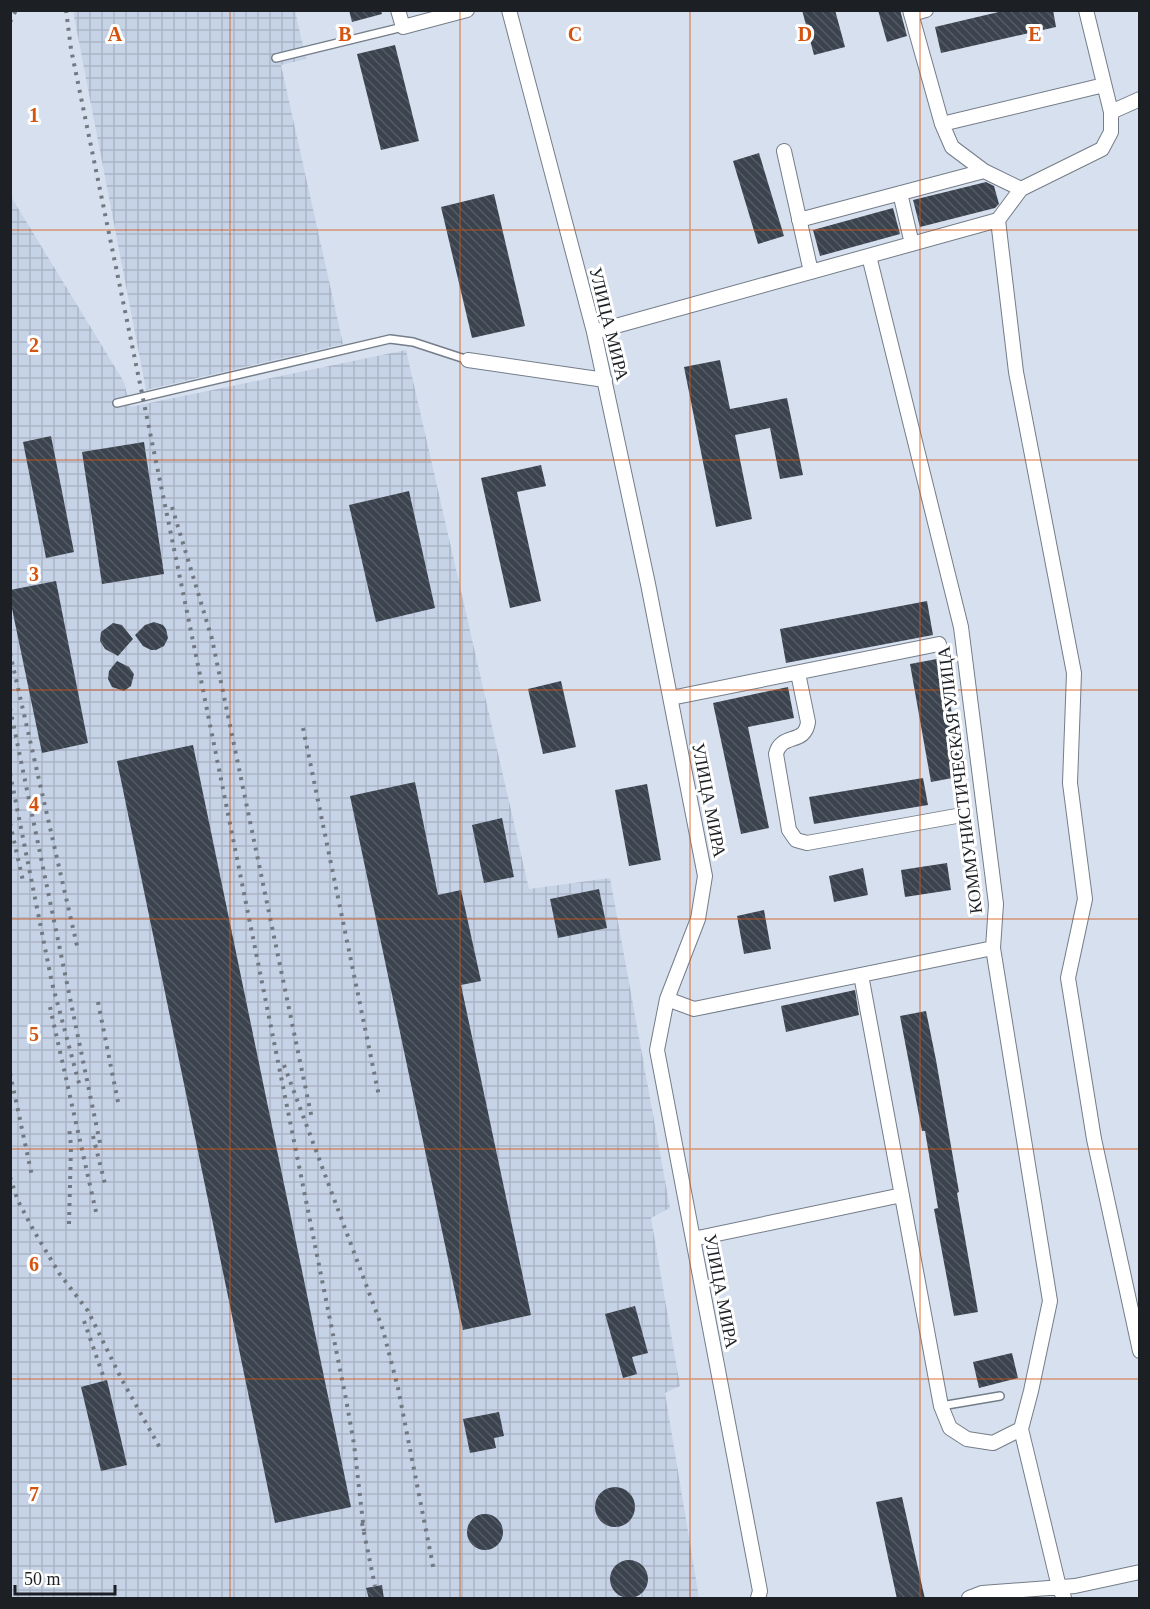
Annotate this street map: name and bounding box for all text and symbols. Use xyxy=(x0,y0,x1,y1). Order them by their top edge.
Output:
text: A xyxy=(108,23,123,45)
text: B xyxy=(338,23,352,45)
text: C xyxy=(568,23,582,45)
text: D xyxy=(798,23,812,45)
text: E xyxy=(1028,23,1042,45)
text: 1 xyxy=(29,104,39,126)
street label: УЛИЦА МИРА xyxy=(585,265,633,383)
text: 2 xyxy=(29,334,39,356)
text: 3 xyxy=(29,563,39,585)
street label: КОММУНИСТИЧЕСКАЯ УЛИЦА xyxy=(934,645,986,915)
street label: УЛИЦА МИРА xyxy=(688,741,730,859)
text: 4 xyxy=(29,793,39,815)
text: 5 xyxy=(29,1023,39,1045)
street label: УЛИЦА МИРА xyxy=(700,1232,742,1350)
text: 6 xyxy=(29,1253,39,1275)
text: 7 xyxy=(29,1483,39,1505)
scale bar xyxy=(15,1558,116,1596)
text: 50 m xyxy=(24,1569,61,1589)

